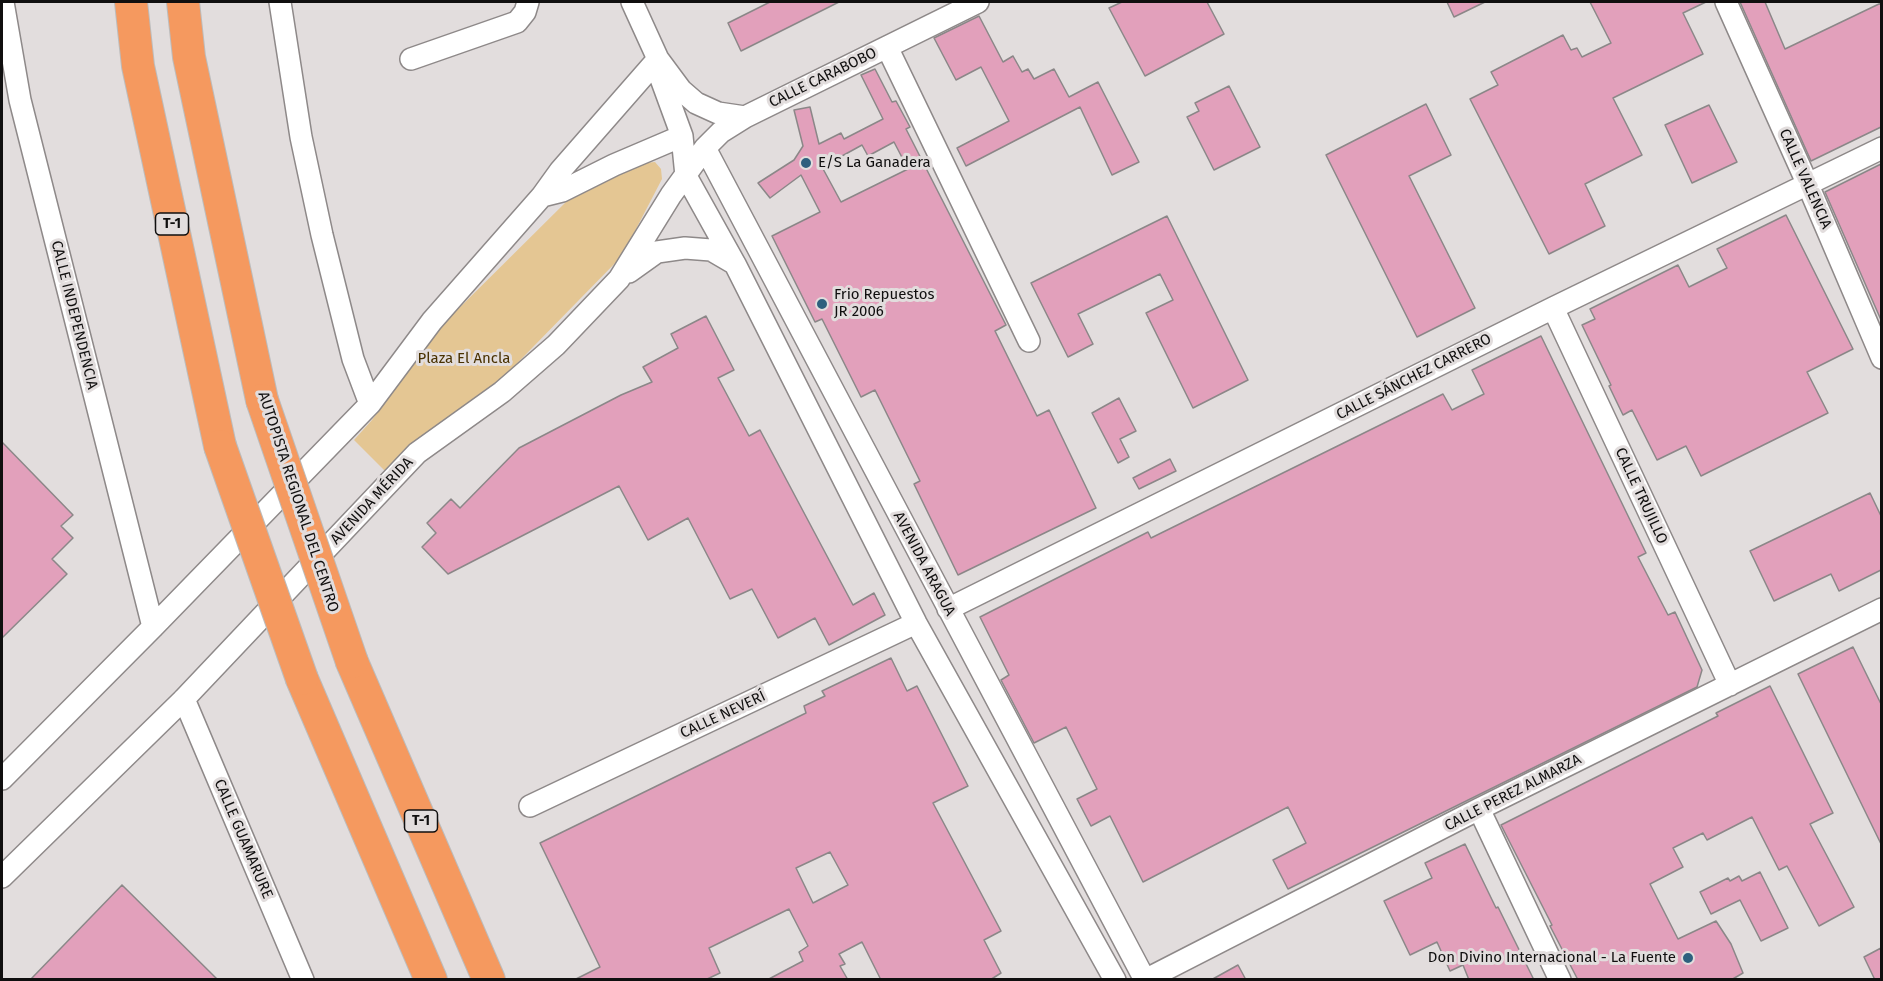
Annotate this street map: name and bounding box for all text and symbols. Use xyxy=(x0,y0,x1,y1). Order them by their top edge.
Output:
street label: CALLE CARABOBO xyxy=(766,44,880,112)
street label: CALLE VALENCIA xyxy=(1775,126,1835,232)
place label: E/S La Ganadera xyxy=(818,154,931,172)
marker: E/S La Ganadera xyxy=(799,156,813,170)
road number: T-1 xyxy=(156,213,188,235)
street label: CALLE INDEPENDENCIA xyxy=(47,239,101,391)
place label: Frio Repuestos JR 2006 xyxy=(834,286,934,321)
marker: Frio Repuestos JR 2006 xyxy=(815,297,829,311)
street label: CALLE SÁNCHEZ CARRERO xyxy=(1333,330,1495,424)
park label: Plaza El Ancla xyxy=(418,350,510,368)
street label: AUTOPISTA REGIONAL DEL CENTRO xyxy=(254,389,342,615)
street label: CALLE TRUJILLO xyxy=(1611,445,1671,547)
street label: AVENIDA MÉRIDA xyxy=(327,454,417,548)
street label: AVENIDA ARAGUA xyxy=(889,509,959,619)
street label: CALLE NEVERÍ xyxy=(677,687,769,743)
street label: CALLE PEREZ ALMARZA xyxy=(1442,751,1584,835)
street label: CALLE GUAMARURE xyxy=(210,777,276,901)
road number: T-1 xyxy=(404,810,438,832)
place label: Don Divino Internacional - La Fuente xyxy=(1428,949,1676,967)
marker: Don Divino Internacional - La Fuente xyxy=(1681,951,1695,965)

